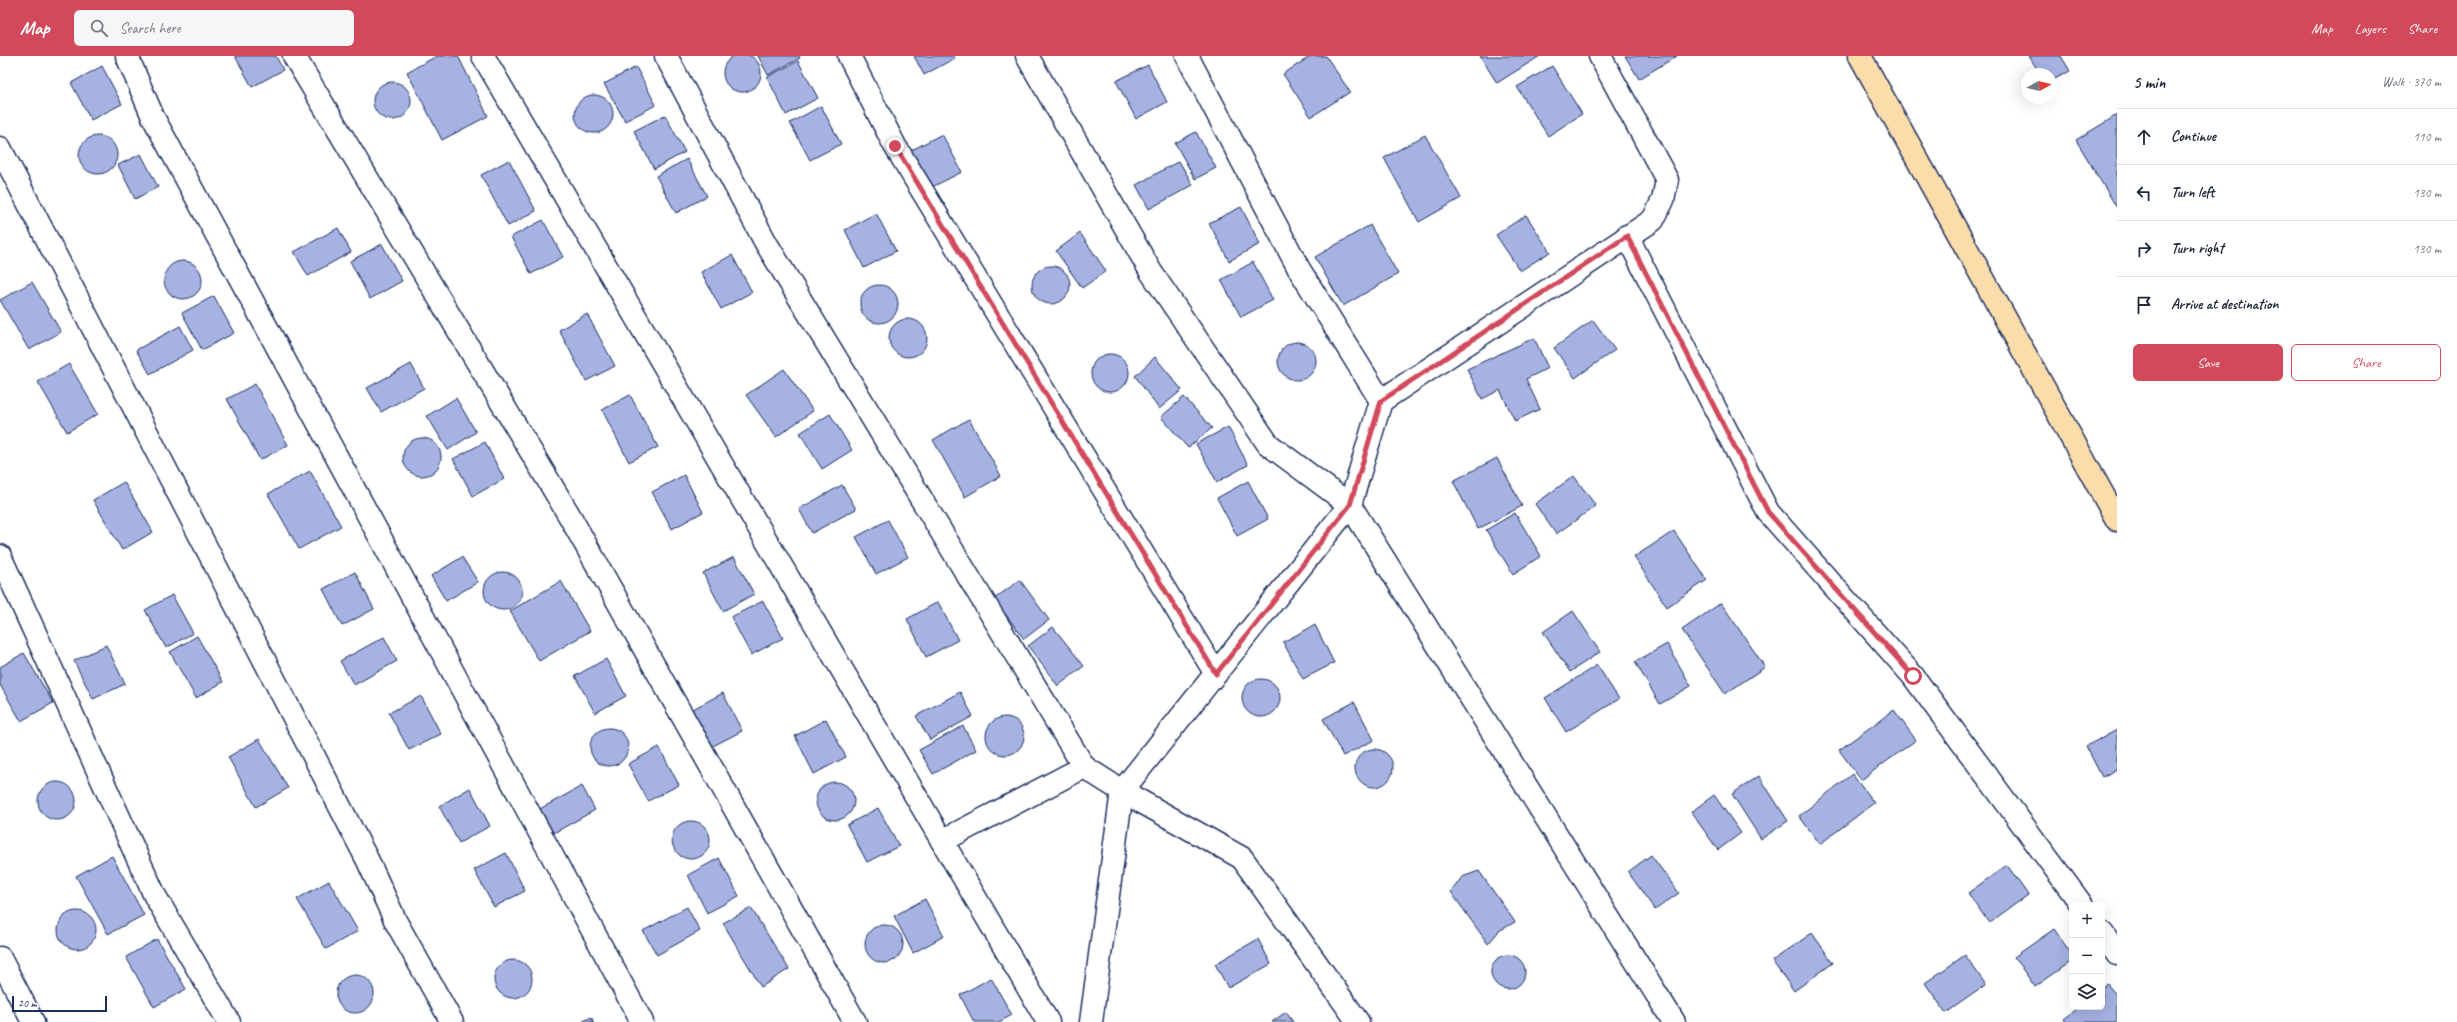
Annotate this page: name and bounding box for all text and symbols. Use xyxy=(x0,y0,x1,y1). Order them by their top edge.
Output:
search box xyxy=(74,10,354,46)
text: Map xyxy=(20,16,50,40)
icon: search xyxy=(88,17,110,39)
text: Search here xyxy=(120,19,181,38)
text: Map xyxy=(2311,20,2333,37)
text: Layers xyxy=(2355,20,2386,37)
text: Share xyxy=(2408,20,2437,37)
north arrow xyxy=(2021,68,2057,104)
text: 5 min xyxy=(2133,72,2165,93)
text: Walk · 370 m xyxy=(2382,74,2441,90)
icon: ahead xyxy=(2133,126,2155,148)
text: Continue xyxy=(2171,127,2216,146)
text: 110 m xyxy=(2413,129,2441,145)
route end xyxy=(886,137,904,155)
icon: left xyxy=(2133,182,2155,204)
text: Turn left xyxy=(2171,183,2214,202)
text: 130 m xyxy=(2413,185,2441,201)
icon: right xyxy=(2133,238,2155,260)
text: Turn right xyxy=(2171,239,2224,258)
text: 130 m xyxy=(2413,241,2441,257)
icon: arrive xyxy=(2133,294,2155,316)
text: Arrive at destination xyxy=(2171,295,2278,314)
button: Save xyxy=(2133,344,2283,381)
button: Share xyxy=(2291,344,2441,381)
route start xyxy=(1904,667,1922,685)
map controls xyxy=(2069,902,2105,1010)
button: + xyxy=(2069,902,2105,938)
button: − xyxy=(2069,938,2105,974)
button: layers xyxy=(2069,974,2105,1010)
scale bar xyxy=(12,994,107,1013)
text: 20 m xyxy=(18,996,37,1010)

